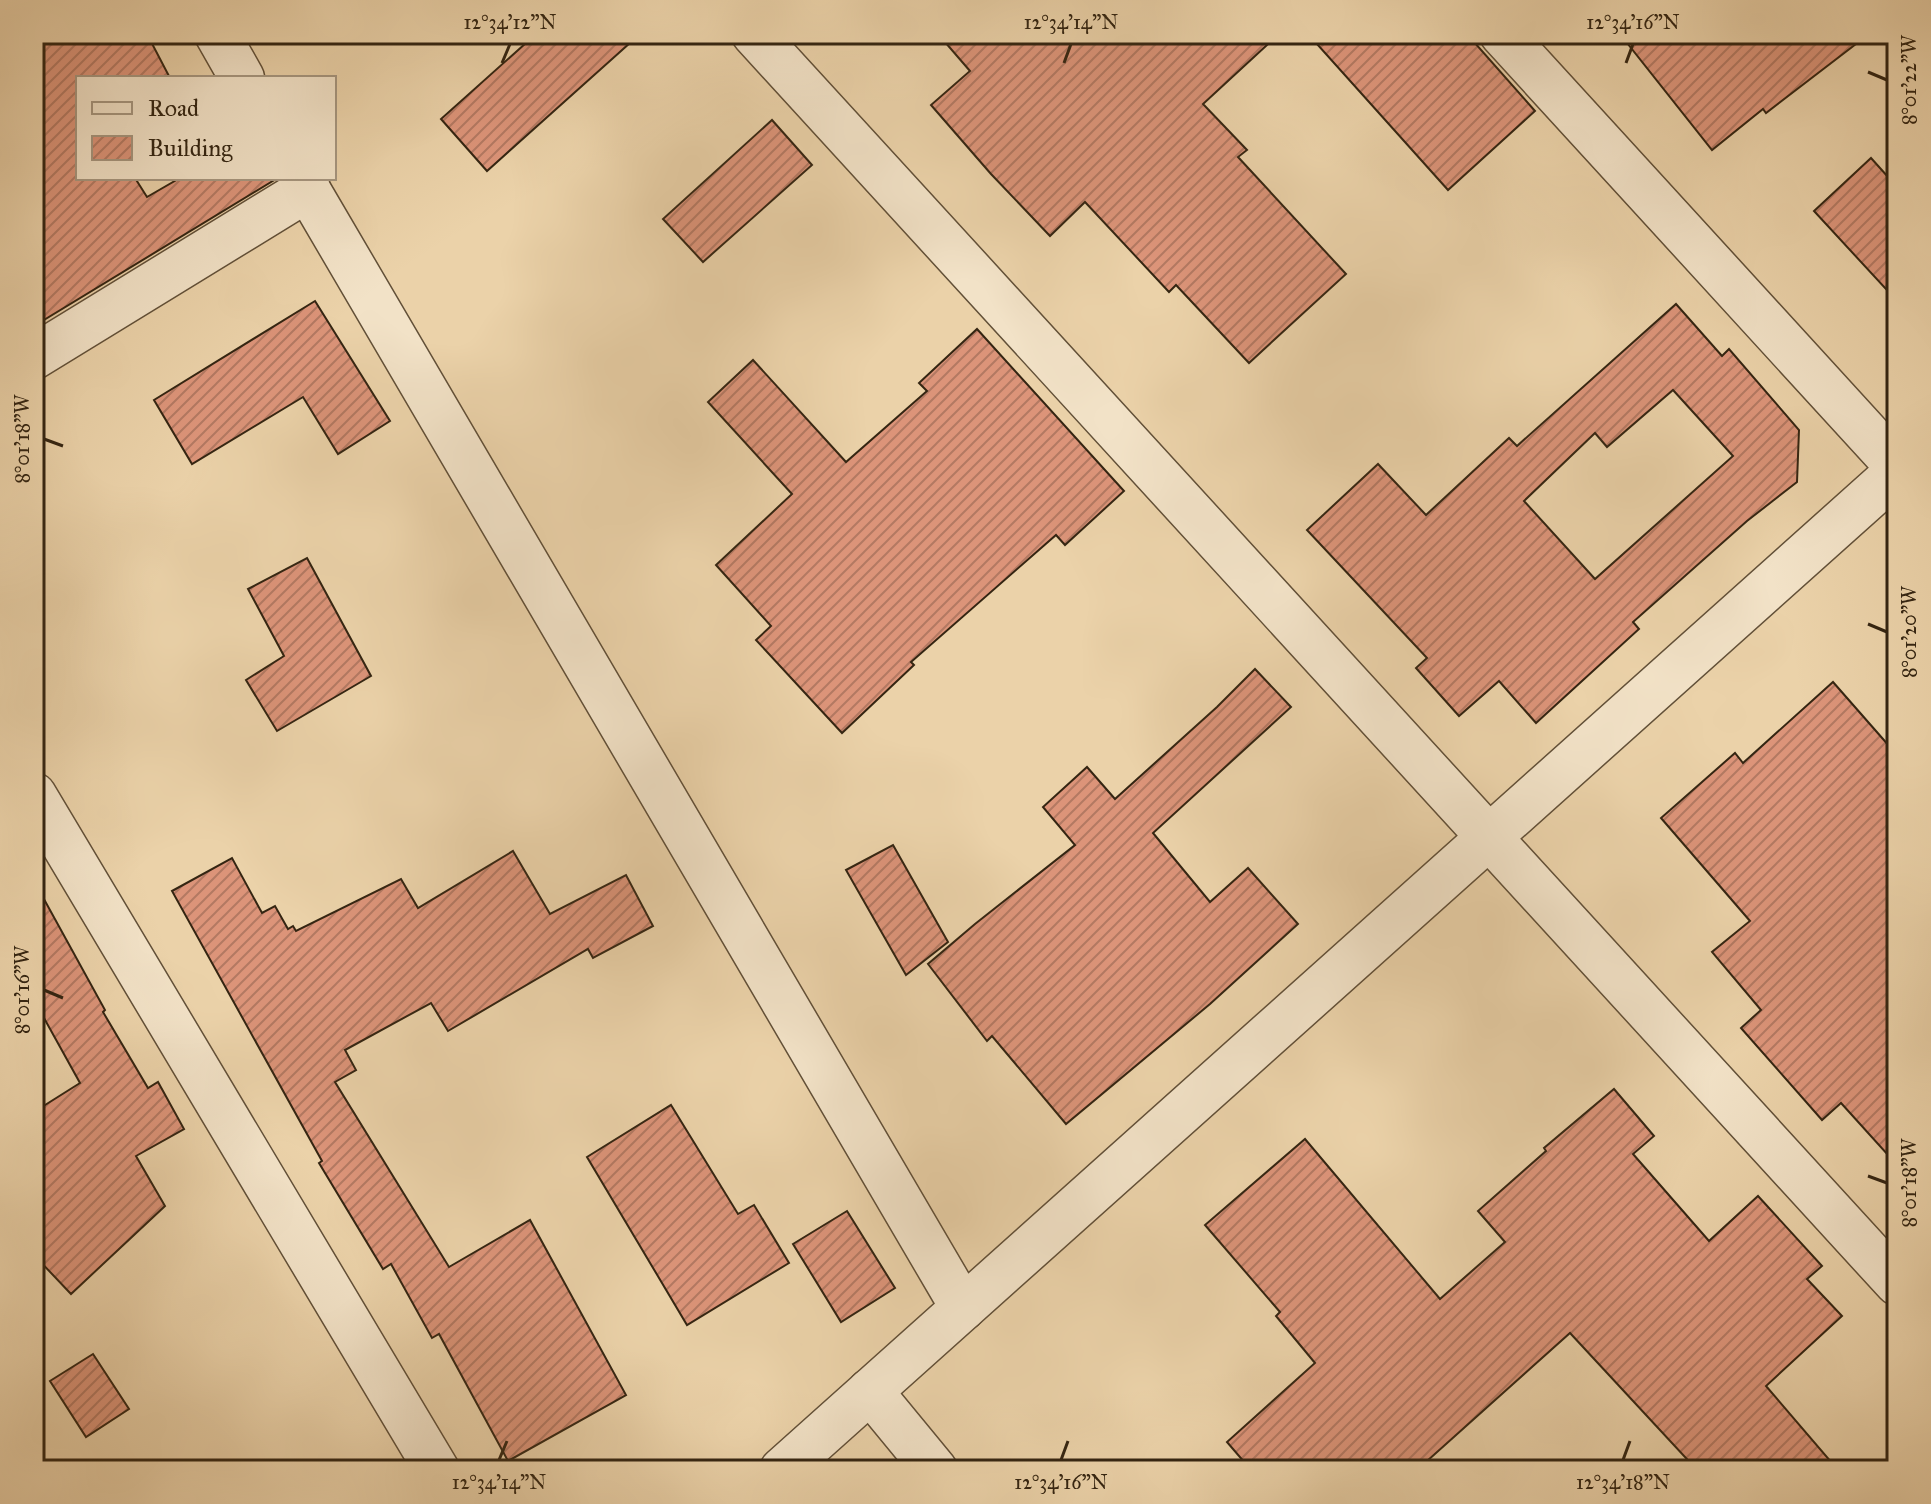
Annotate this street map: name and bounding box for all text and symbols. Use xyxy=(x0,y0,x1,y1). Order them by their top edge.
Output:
text: 12°34'12"N xyxy=(463,10,557,34)
text: 12°34'14"N xyxy=(1024,10,1118,34)
text: 12°34'16"N xyxy=(1586,10,1680,34)
text: 8°01'22"W xyxy=(1897,34,1921,125)
legend xyxy=(76,76,336,180)
text: Road xyxy=(148,93,199,123)
text: Building xyxy=(148,133,233,163)
text: 8°01'18"W xyxy=(10,393,34,484)
text: 8°01'20"W xyxy=(1897,585,1921,678)
text: 8°01'16"W xyxy=(10,945,34,1034)
text: 8°01'18"W xyxy=(1897,1137,1921,1228)
text: 12°34'14"N xyxy=(452,1470,546,1494)
text: 12°34'16"N xyxy=(1014,1470,1108,1494)
text: 12°34'18"N xyxy=(1576,1470,1670,1494)

